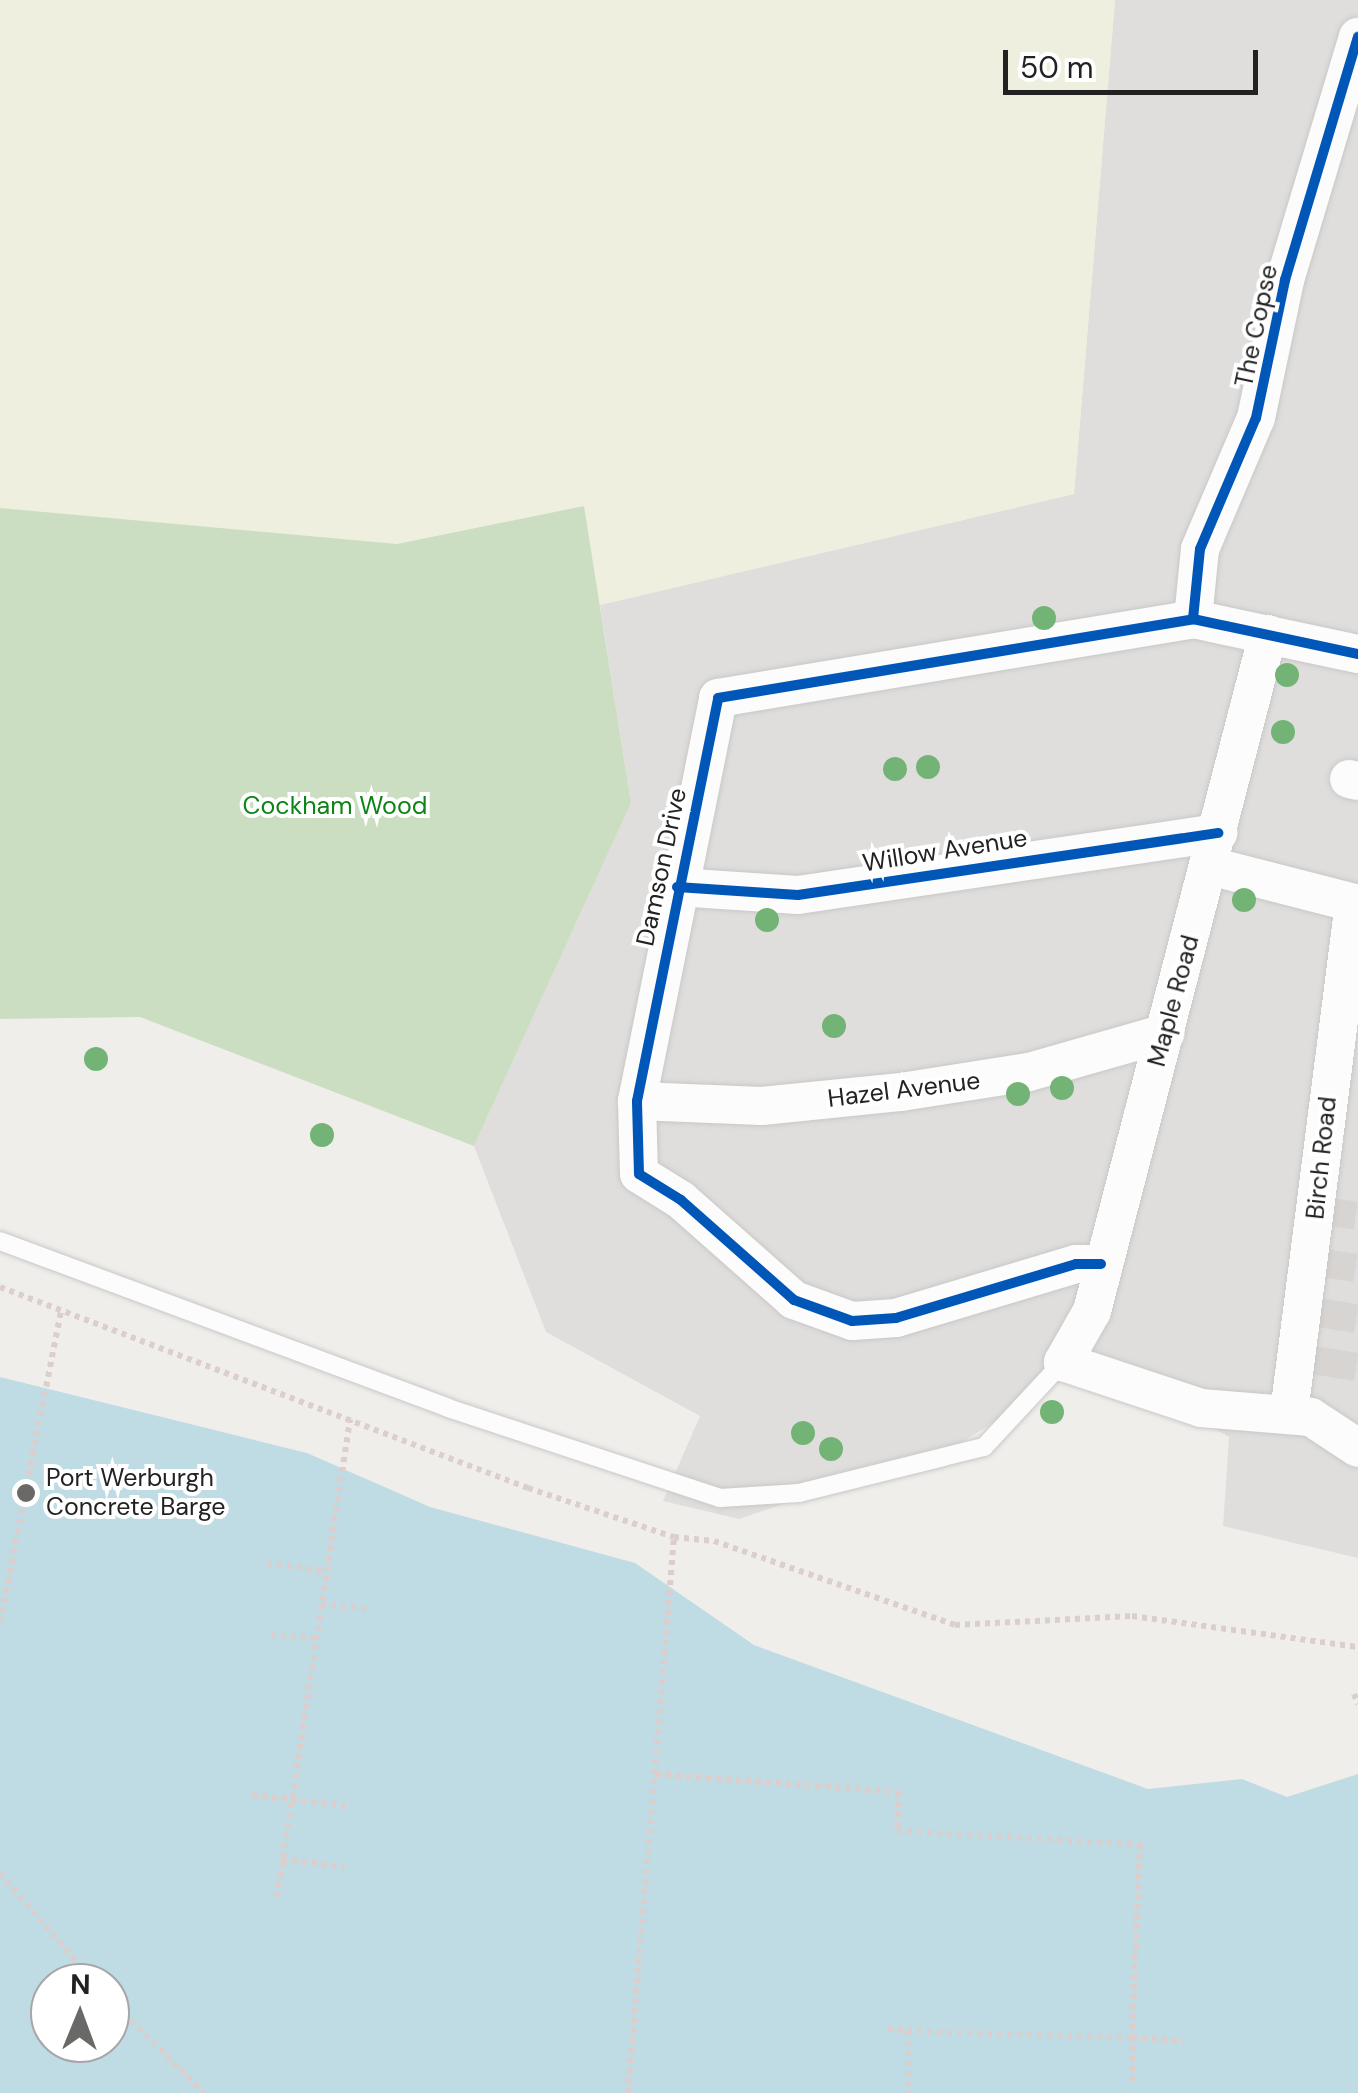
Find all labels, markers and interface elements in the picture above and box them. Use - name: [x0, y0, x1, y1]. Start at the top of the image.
- scale bar: [1008, 30, 1263, 92]
- text: 50 m: [1020, 48, 1094, 87]
- street label: The Copse: [1229, 262, 1285, 390]
- street label: Damson Drive: [631, 785, 693, 949]
- park label: Cockham Wood: [243, 791, 427, 821]
- street label: Willow Avenue: [860, 823, 1030, 879]
- street label: Maple Road: [1142, 932, 1206, 1070]
- street label: Hazel Avenue: [826, 1066, 982, 1114]
- street label: Birch Road: [1301, 1095, 1343, 1221]
- place label: Port Werburgh Concrete Barge: [46, 1464, 226, 1523]
- marker: Port Werburgh Concrete Barge: [15, 1482, 37, 1504]
- north arrow: [30, 1963, 130, 2063]
- text: N: [70, 1966, 91, 2003]

